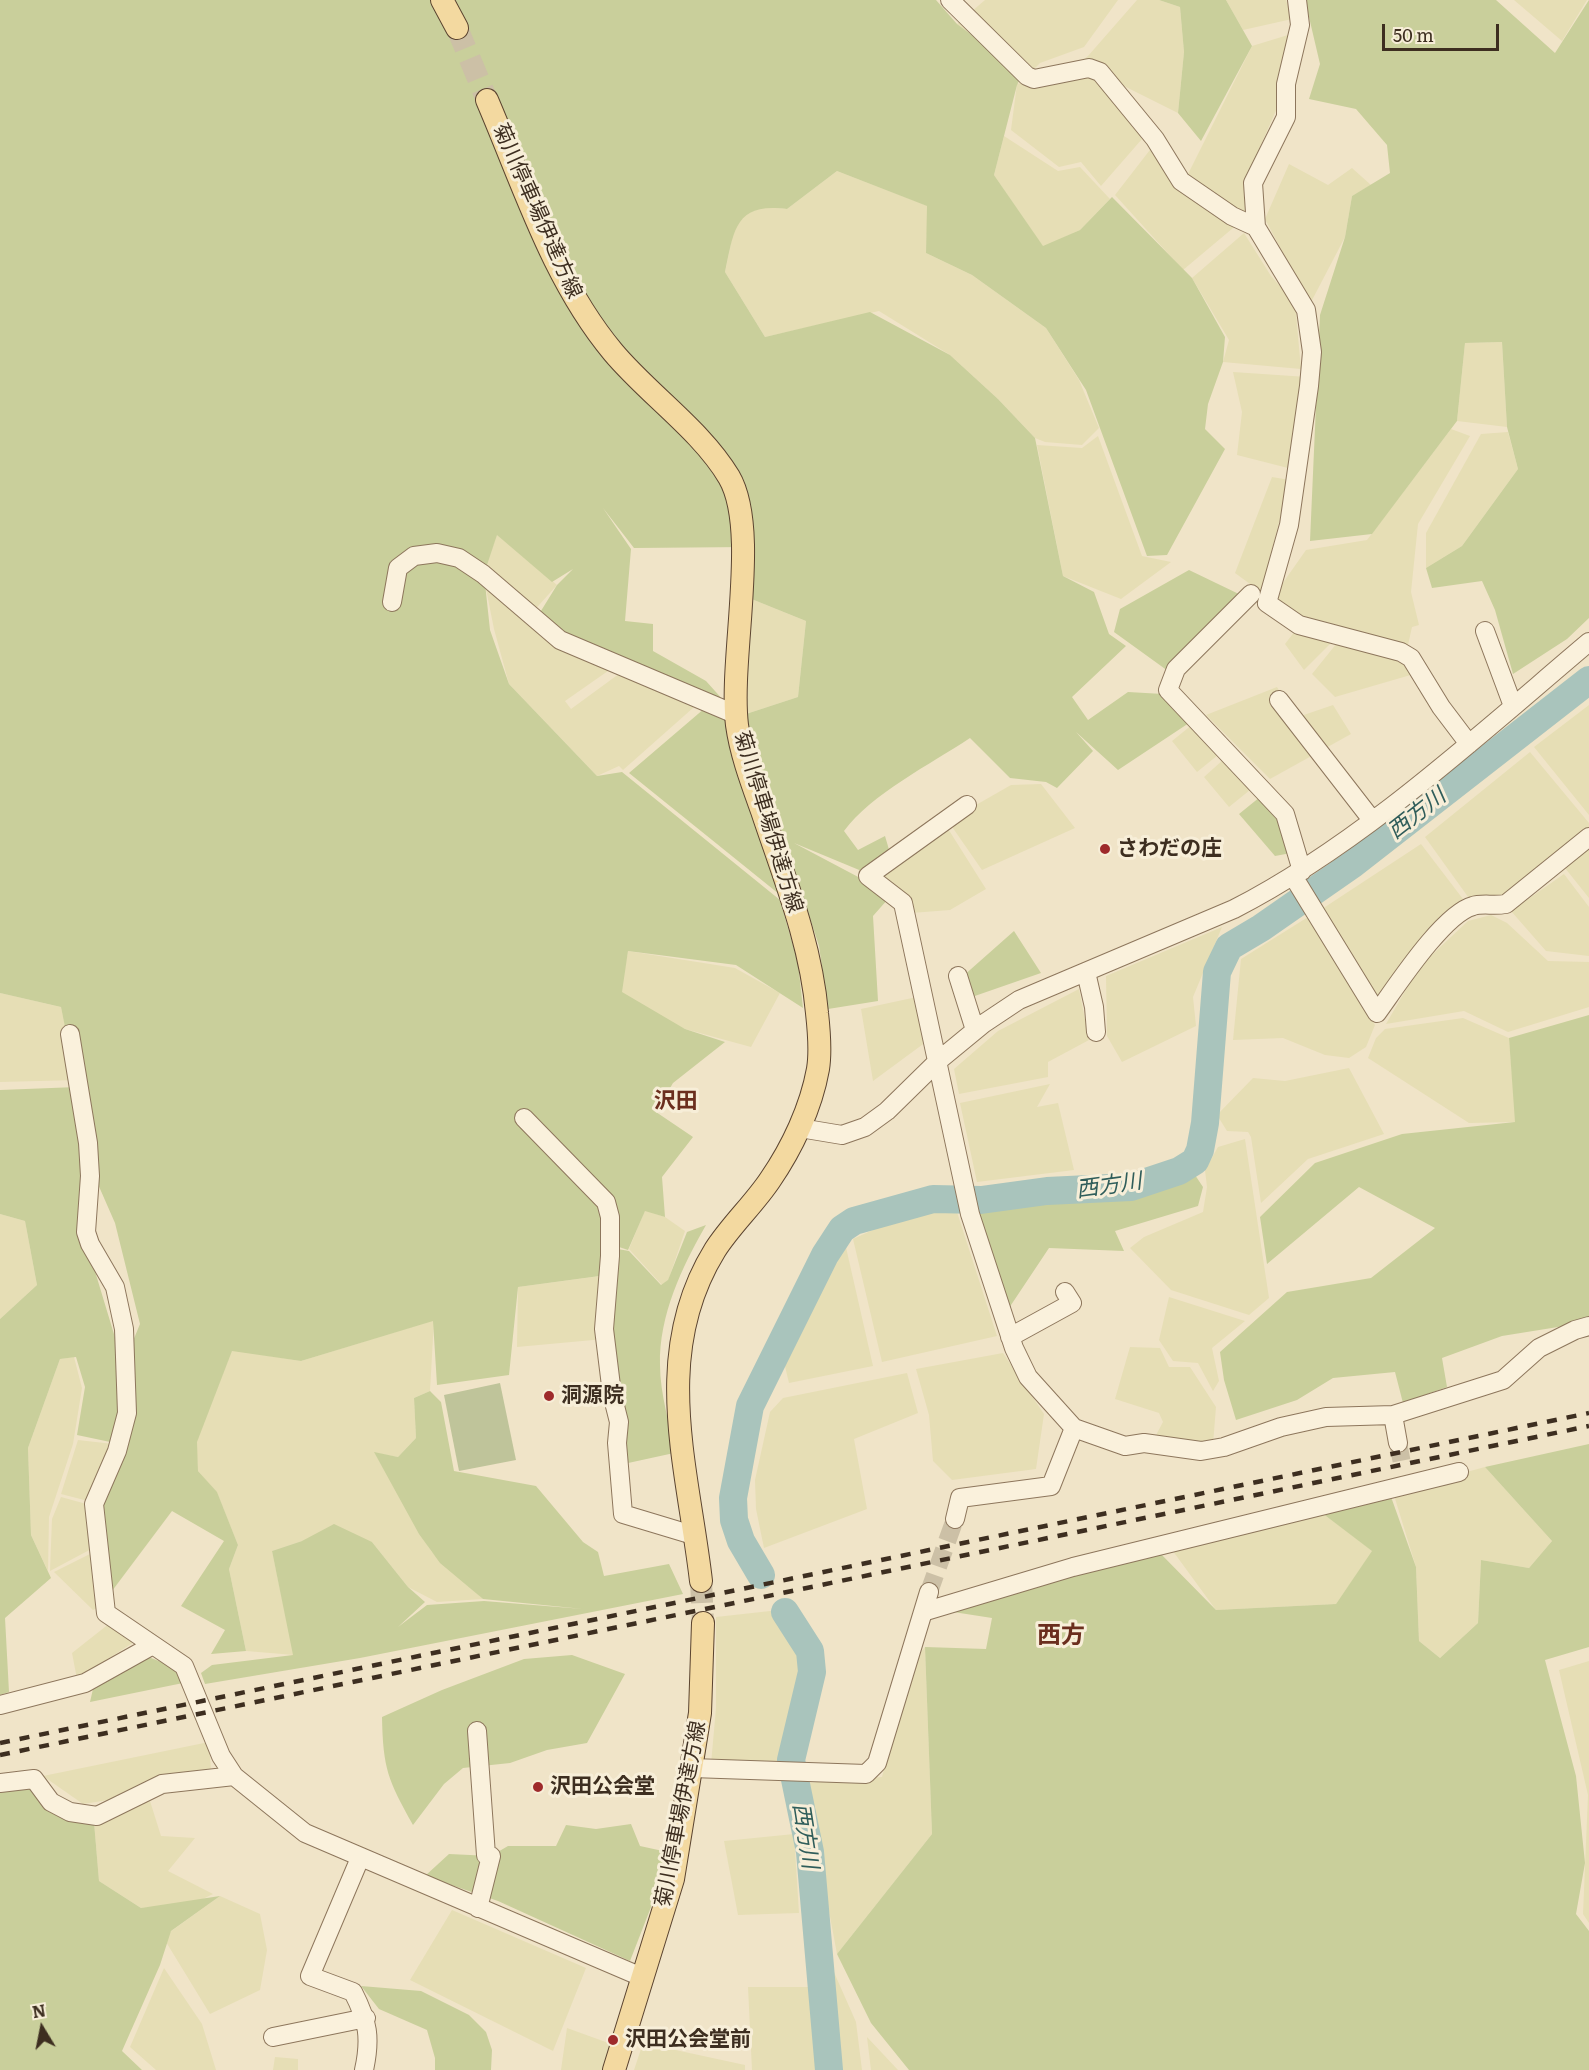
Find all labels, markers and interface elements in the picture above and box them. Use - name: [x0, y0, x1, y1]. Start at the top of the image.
- scale bar: [1385, 12, 1502, 50]
- text: 50 m: [1393, 21, 1434, 48]
- street label: 菊川停車場伊達方線: [487, 120, 587, 302]
- street label: 菊川停車場伊達方線: [728, 728, 808, 916]
- water label: 西方川: [1383, 783, 1451, 845]
- place label: さわだの庄: [1117, 836, 1222, 862]
- marker: さわだの庄: [1098, 842, 1112, 856]
- district label: 沢田: [654, 1089, 698, 1115]
- water label: 西方川: [1074, 1168, 1144, 1204]
- place label: 洞源院: [561, 1383, 624, 1409]
- marker: 洞源院: [542, 1389, 556, 1403]
- district label: 西方: [1037, 1622, 1085, 1650]
- street label: 菊川停車場伊達方線: [651, 1719, 711, 1909]
- place label: 沢田公会堂: [550, 1774, 655, 1800]
- marker: 沢田公会堂: [531, 1780, 545, 1794]
- water label: 西方川: [787, 1801, 823, 1871]
- text: N: [30, 1997, 48, 2023]
- north arrow: [12, 1998, 72, 2058]
- place label: 沢田公会堂前: [625, 2027, 751, 2053]
- marker: 沢田公会堂前: [606, 2033, 620, 2047]

